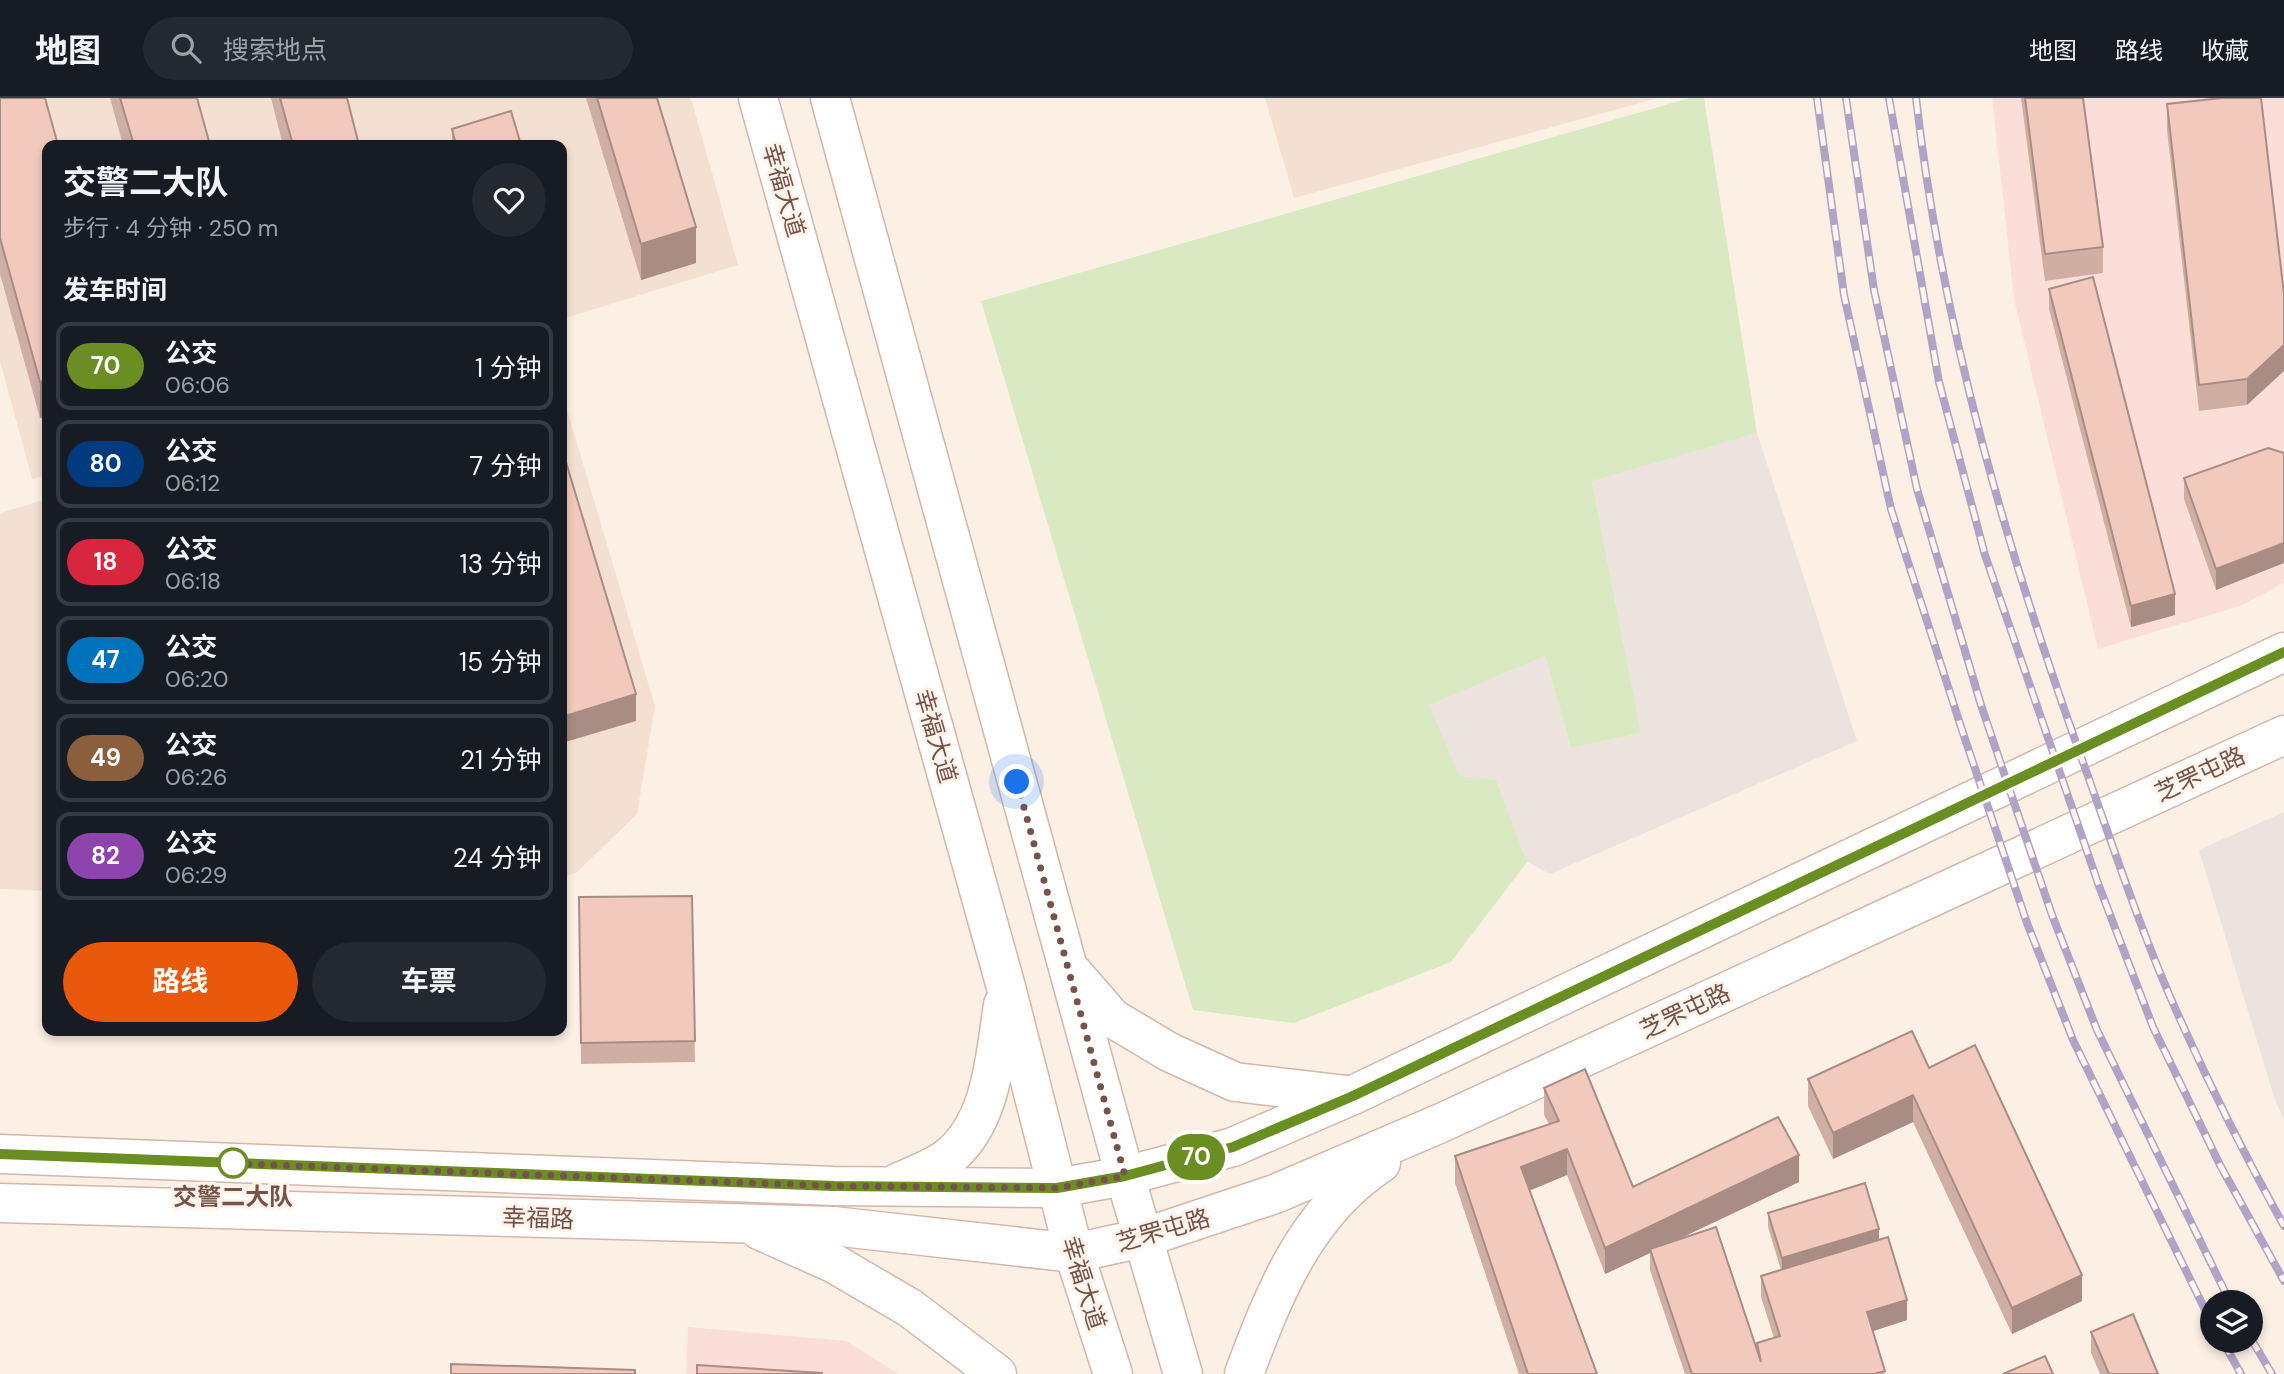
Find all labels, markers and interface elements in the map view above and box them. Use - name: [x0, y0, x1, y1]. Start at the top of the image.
- search box: [143, 17, 633, 80]
- text: 地图: [35, 29, 101, 72]
- icon: search: [167, 29, 205, 67]
- text: 搜索地点: [223, 33, 327, 67]
- text: 地图: [2029, 35, 2077, 66]
- text: 路线: [2115, 35, 2163, 66]
- text: 收藏: [2201, 35, 2249, 66]
- street label: 幸福大道: [756, 140, 812, 240]
- text: 交警二大队: [63, 161, 228, 204]
- button: heart: [472, 163, 546, 237]
- text: 步行 · 4 分钟 · 250 m: [63, 213, 278, 243]
- text: 发车时间: [63, 273, 167, 307]
- text: 公交: [165, 336, 217, 370]
- text: 70: [91, 350, 120, 381]
- text: 1 分钟: [475, 351, 542, 385]
- text: 06:06: [165, 370, 230, 400]
- text: 公交: [165, 434, 217, 468]
- text: 80: [89, 448, 122, 479]
- text: 7 分钟: [469, 449, 542, 483]
- text: 06:12: [165, 468, 220, 498]
- text: 公交: [165, 532, 217, 566]
- text: 18: [94, 546, 117, 577]
- text: 13 分钟: [460, 547, 542, 581]
- text: 06:18: [165, 566, 221, 596]
- text: 公交: [165, 630, 217, 664]
- text: 47: [91, 644, 120, 675]
- text: 15 分钟: [459, 645, 542, 679]
- text: 06:20: [165, 664, 229, 694]
- street label: 幸福大道: [908, 686, 964, 786]
- text: 公交: [165, 728, 217, 762]
- street label: 芝罘屯路: [2150, 740, 2250, 808]
- text: 49: [90, 742, 121, 773]
- text: 21 分钟: [460, 743, 542, 777]
- text: 06:26: [165, 762, 228, 792]
- your location: [999, 764, 1034, 799]
- text: 公交: [165, 826, 217, 860]
- text: 82: [91, 840, 120, 871]
- text: 24 分钟: [453, 841, 542, 875]
- text: 06:29: [165, 860, 227, 890]
- button: 路线: [63, 942, 298, 1022]
- button: 车票: [312, 942, 546, 1022]
- street label: 芝罘屯路: [1635, 977, 1735, 1045]
- line badge: 70: [1164, 1134, 1228, 1180]
- text: 70: [1181, 1141, 1211, 1172]
- marker: 交警二大队: [218, 1148, 248, 1178]
- place label: 交警二大队: [173, 1181, 293, 1212]
- street label: 幸福路: [501, 1201, 575, 1235]
- street label: 芝罘屯路: [1113, 1202, 1213, 1258]
- street label: 幸福大道: [1055, 1233, 1113, 1333]
- map controls: [2200, 1290, 2263, 1353]
- button: layers: [2200, 1290, 2263, 1353]

